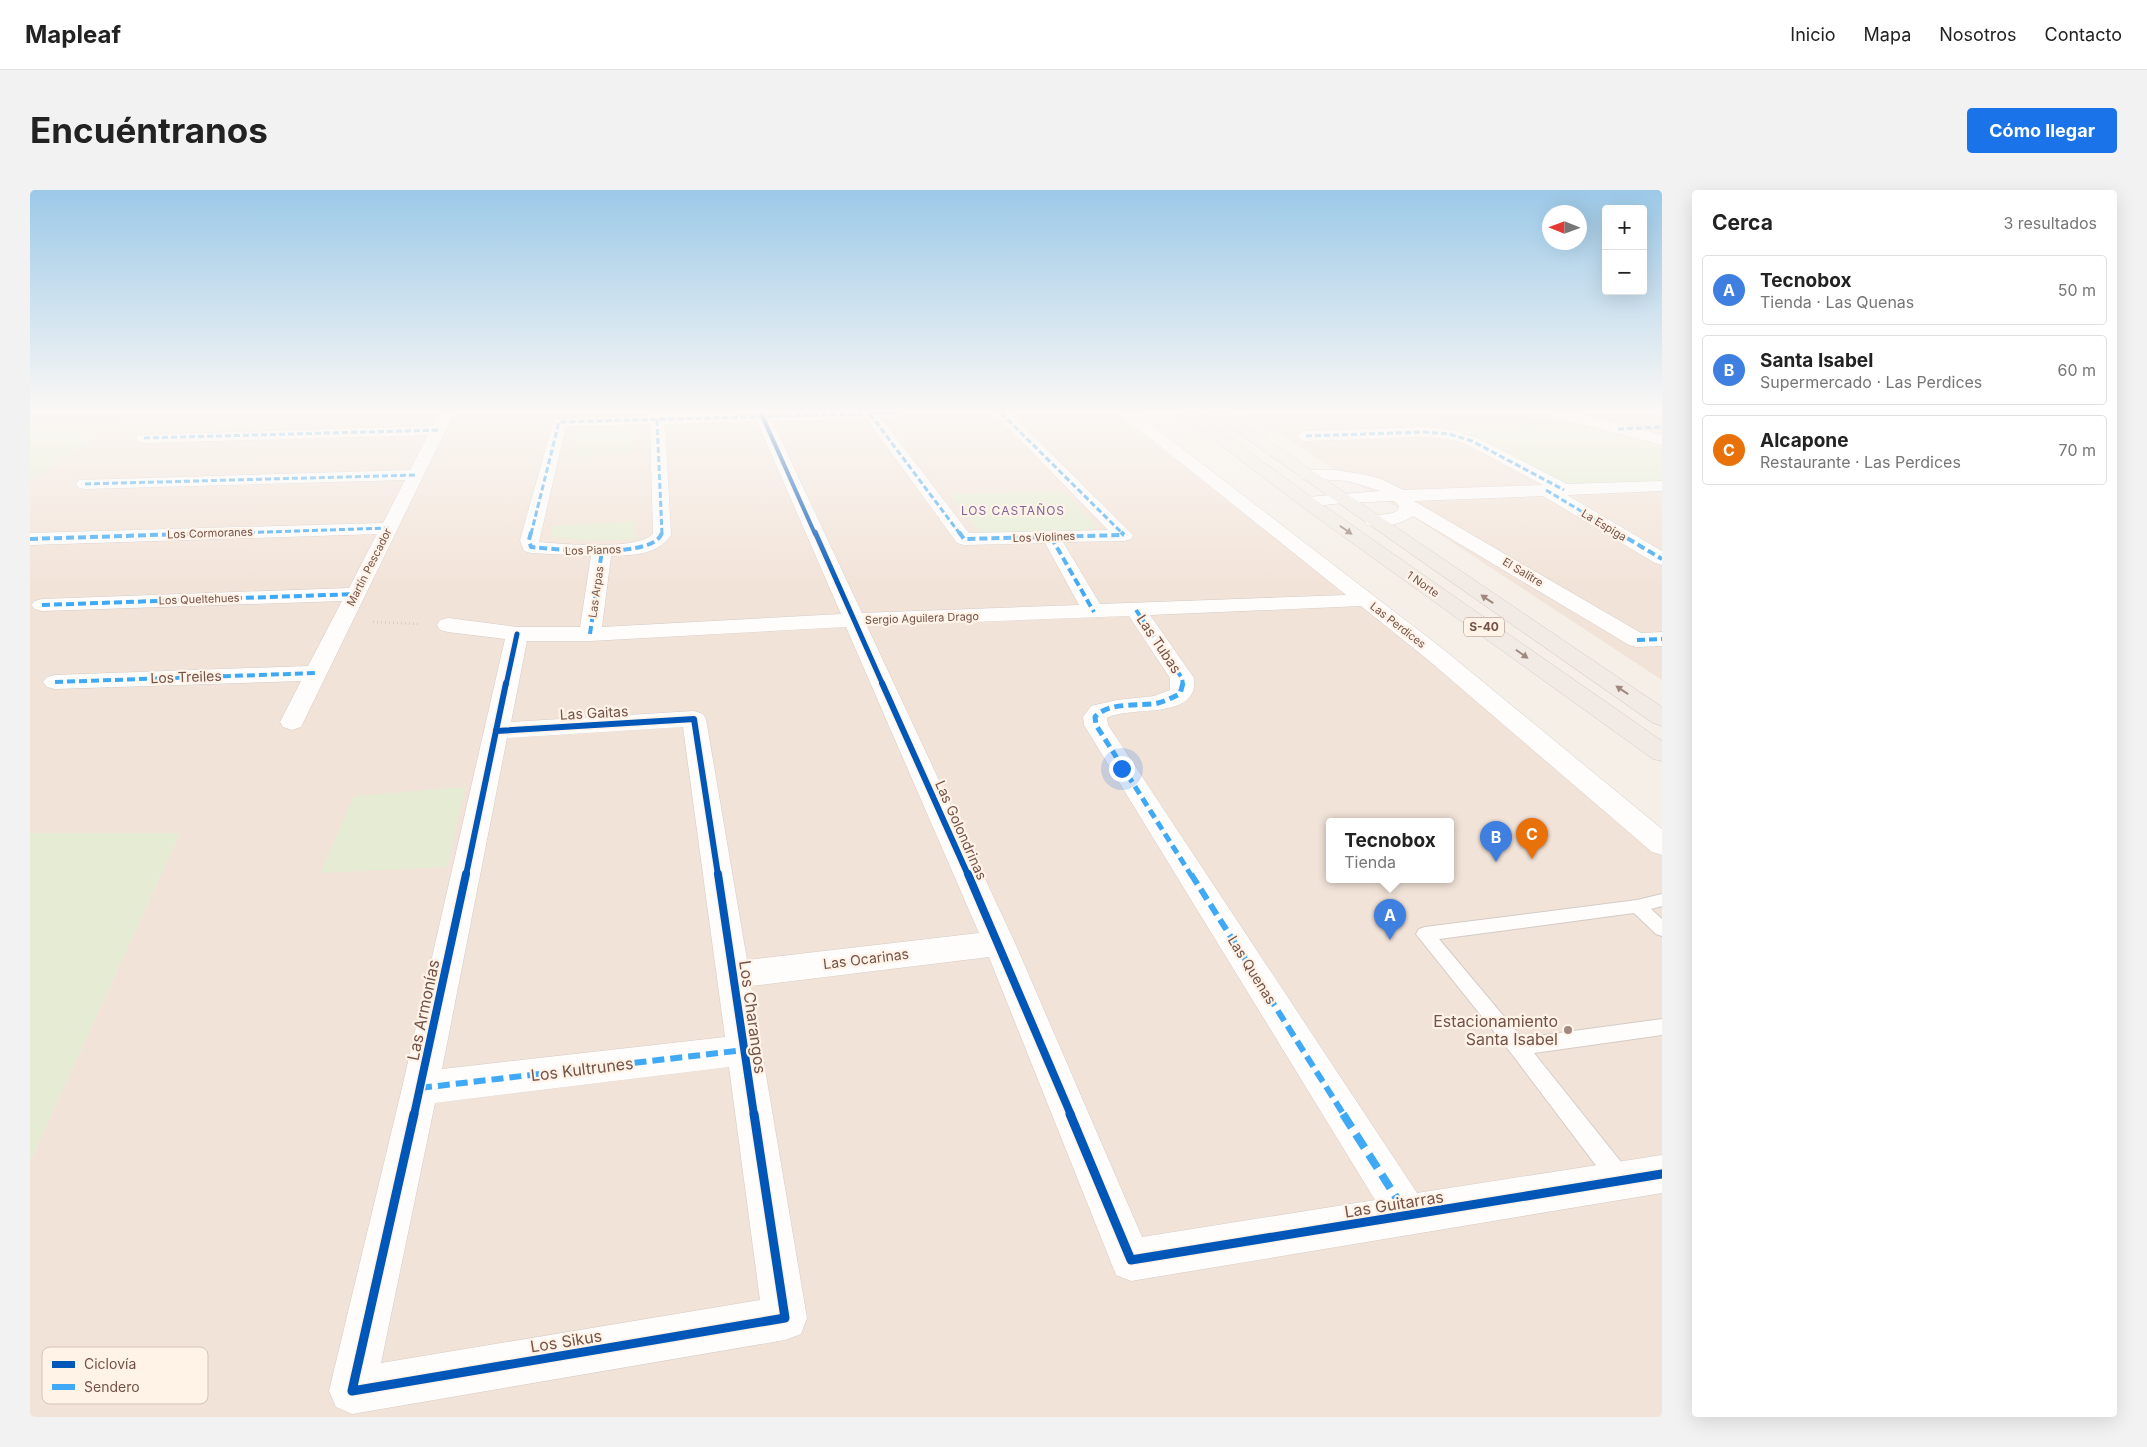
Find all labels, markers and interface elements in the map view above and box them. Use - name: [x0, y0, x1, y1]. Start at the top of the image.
- text: Mapleaf: [25, 20, 121, 49]
- text: Inicio: [1790, 24, 1836, 45]
- text: Mapa: [1864, 24, 1911, 45]
- text: Nosotros: [1939, 24, 2017, 45]
- text: Contacto: [2045, 24, 2122, 45]
- button: Cómo llegar: [1967, 108, 2117, 153]
- text: Encuéntranos: [30, 109, 268, 151]
- north arrow: [1542, 205, 1587, 250]
- map controls: [1602, 205, 1647, 295]
- button: +: [1602, 205, 1647, 250]
- text: Cerca: [1712, 210, 1773, 235]
- text: 3 resultados: [2003, 213, 2097, 233]
- button: −: [1602, 250, 1647, 295]
- text: Tecnobox: [1760, 269, 1851, 292]
- text: A: [1723, 280, 1735, 300]
- text: 50 m: [2058, 280, 2096, 300]
- text: Tienda · Las Quenas: [1760, 292, 1914, 312]
- text: Santa Isabel: [1760, 349, 1873, 372]
- text: B: [1724, 360, 1734, 380]
- text: 60 m: [2057, 360, 2096, 380]
- text: Supermercado · Las Perdices: [1760, 372, 1982, 392]
- text: Alcapone: [1760, 429, 1849, 452]
- text: C: [1723, 440, 1735, 460]
- text: 70 m: [2059, 440, 2096, 460]
- text: Restaurante · Las Perdices: [1760, 452, 1961, 472]
- district label: LOS CASTAÑOS: [961, 503, 1065, 518]
- street label: La Espiga: [1579, 506, 1629, 544]
- street label: Los Cormoranes: [167, 524, 253, 541]
- one-way arrow: [1340, 525, 1353, 535]
- street label: Martín Pescador: [343, 526, 395, 608]
- street label: Los Violines: [1012, 529, 1076, 545]
- street label: Los Pianos: [565, 542, 622, 558]
- street label: El Salitre: [1500, 554, 1546, 590]
- street label: Las Arpas: [585, 565, 607, 619]
- street label: 1 Norte: [1404, 568, 1442, 600]
- street label: Los Queltehues: [158, 591, 240, 607]
- one-way arrow: [1481, 594, 1494, 604]
- street label: Las Perdices: [1367, 599, 1429, 651]
- street label: Sergio Aguilera Drago: [865, 609, 980, 627]
- street label: Las Tubas: [1134, 611, 1185, 676]
- road number: S-40: [1464, 618, 1504, 637]
- one-way arrow: [1515, 649, 1529, 659]
- street label: Los Treiles: [150, 667, 222, 686]
- one-way arrow: [1615, 685, 1628, 695]
- street label: Las Gaitas: [559, 702, 629, 723]
- your location: [1109, 756, 1135, 782]
- street label: Las Golondrinas: [932, 777, 991, 882]
- popup: [1326, 818, 1454, 883]
- pin: C: [1516, 818, 1548, 859]
- pin: B: [1480, 821, 1512, 862]
- text: Tecnobox: [1344, 829, 1436, 852]
- text: Tienda: [1344, 852, 1396, 872]
- pin: A: [1374, 899, 1406, 940]
- street label: Las Quenas: [1225, 932, 1280, 1007]
- street label: Las Ocarinas: [822, 945, 910, 972]
- street label: Las Armonías: [403, 958, 443, 1062]
- street label: Los Charangos: [735, 959, 771, 1075]
- place label: Estacionamiento Santa Isabel: [1433, 1011, 1558, 1049]
- marker: Estacionamiento Santa Isabel: [1562, 1024, 1574, 1036]
- street label: Los Kultrunes: [530, 1053, 634, 1085]
- street label: Las Guitarras: [1343, 1186, 1445, 1222]
- street label: Los Sikus: [529, 1325, 603, 1357]
- legend: [42, 1347, 208, 1404]
- text: Ciclovía: [84, 1355, 136, 1372]
- text: Sendero: [84, 1378, 140, 1395]

